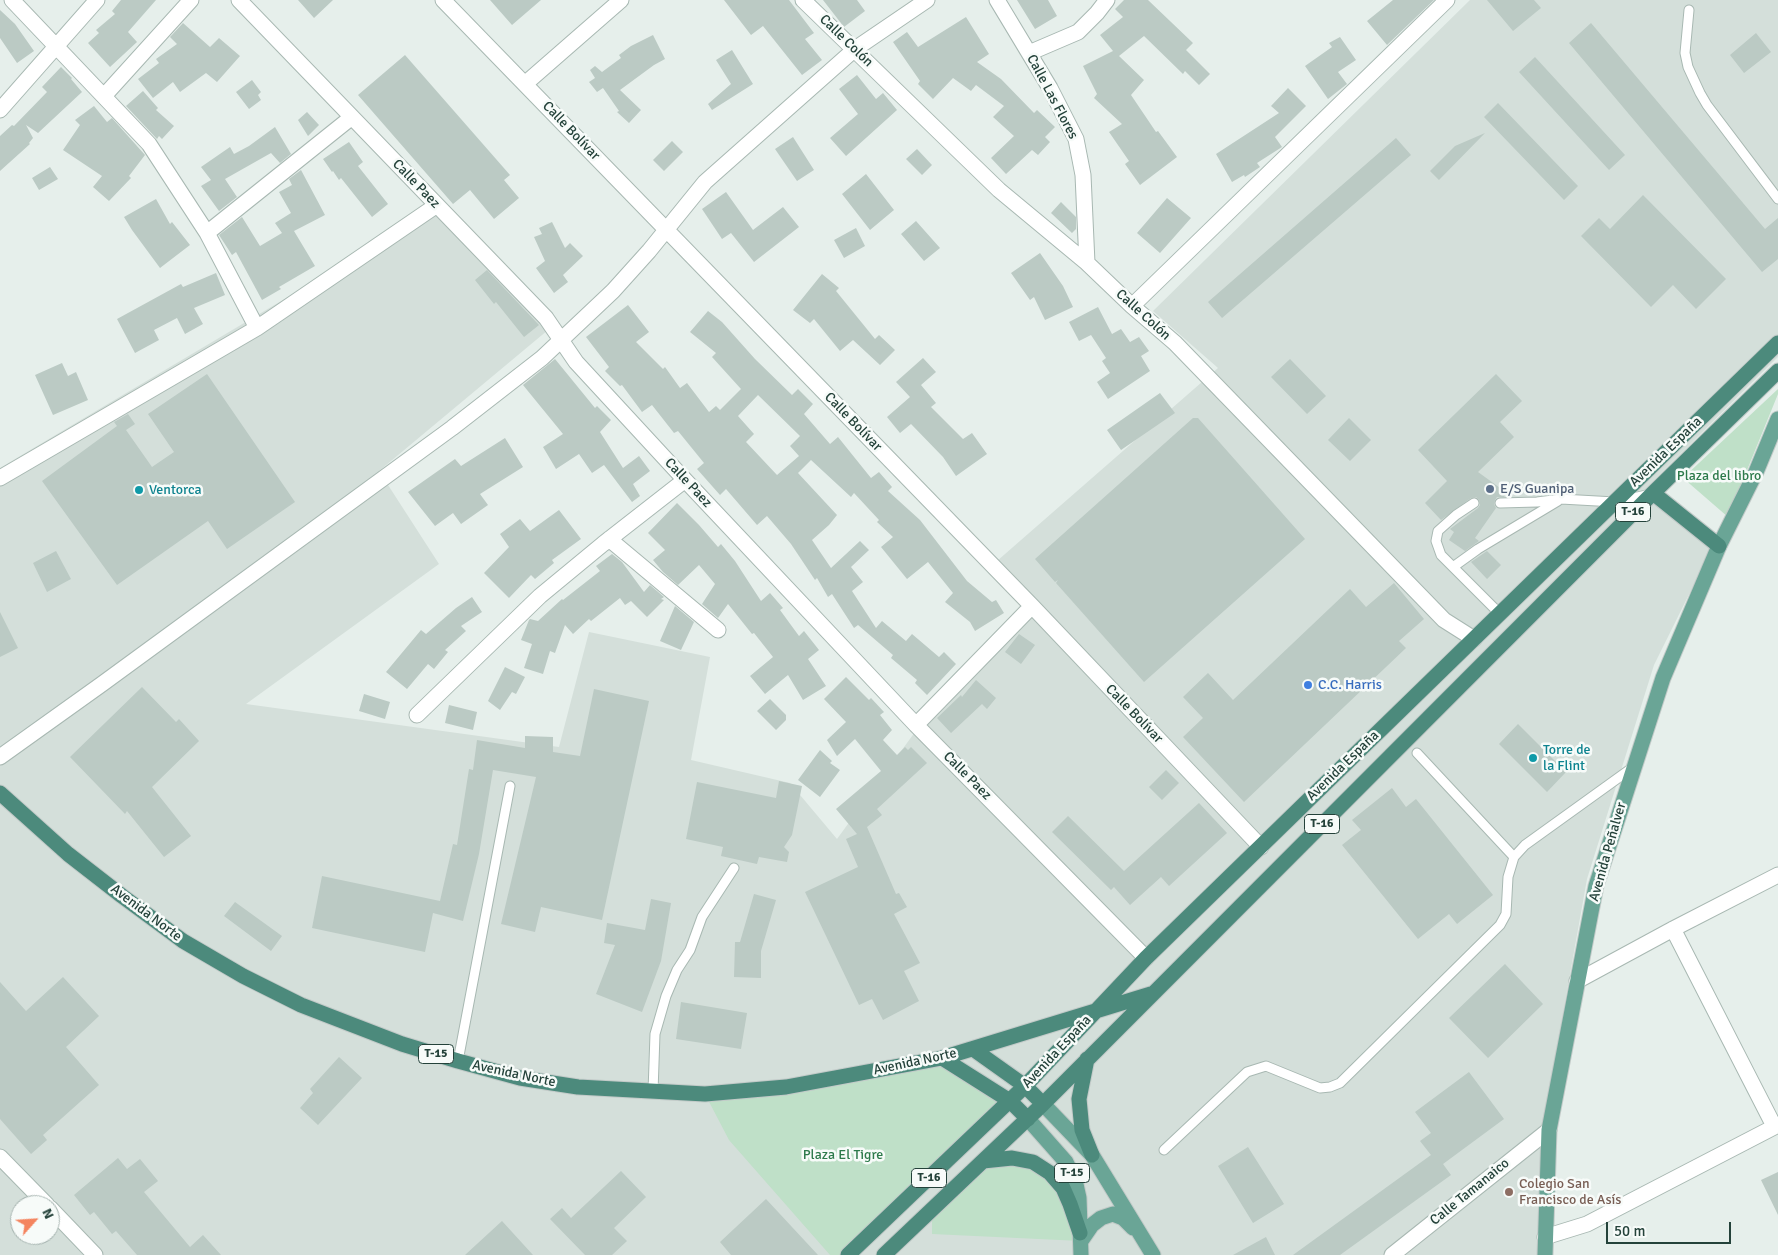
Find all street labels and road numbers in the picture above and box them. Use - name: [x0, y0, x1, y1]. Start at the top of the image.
- street label: Calle Colón: [816, 11, 876, 71]
- street label: Calle Las Flores: [1023, 52, 1081, 142]
- street label: Calle Bolívar: [539, 98, 603, 164]
- street label: Calle Paez: [389, 156, 443, 212]
- street label: Calle Colón: [1112, 286, 1174, 344]
- street label: Calle Bolívar: [821, 389, 885, 455]
- street label: Avenida España: [1626, 413, 1706, 491]
- street label: Calle Paez: [661, 455, 715, 511]
- road number: T-16: [1616, 502, 1650, 522]
- street label: Calle Bolívar: [1102, 681, 1166, 747]
- street label: Avenida España: [1303, 727, 1383, 805]
- street label: Calle Paez: [939, 748, 995, 804]
- street label: Avenida Peñalver: [1586, 801, 1630, 903]
- road number: T-16: [1304, 814, 1340, 834]
- street label: Avenida Norte: [107, 881, 185, 945]
- street label: Avenida España: [1019, 1012, 1095, 1092]
- road number: T-15: [418, 1044, 454, 1064]
- street label: Avenida Norte: [872, 1045, 958, 1079]
- street label: Avenida Norte: [471, 1057, 557, 1091]
- street label: Calle Tamanaico: [1427, 1155, 1513, 1229]
- road number: T-15: [1054, 1164, 1090, 1182]
- road number: T-16: [912, 1168, 946, 1188]

